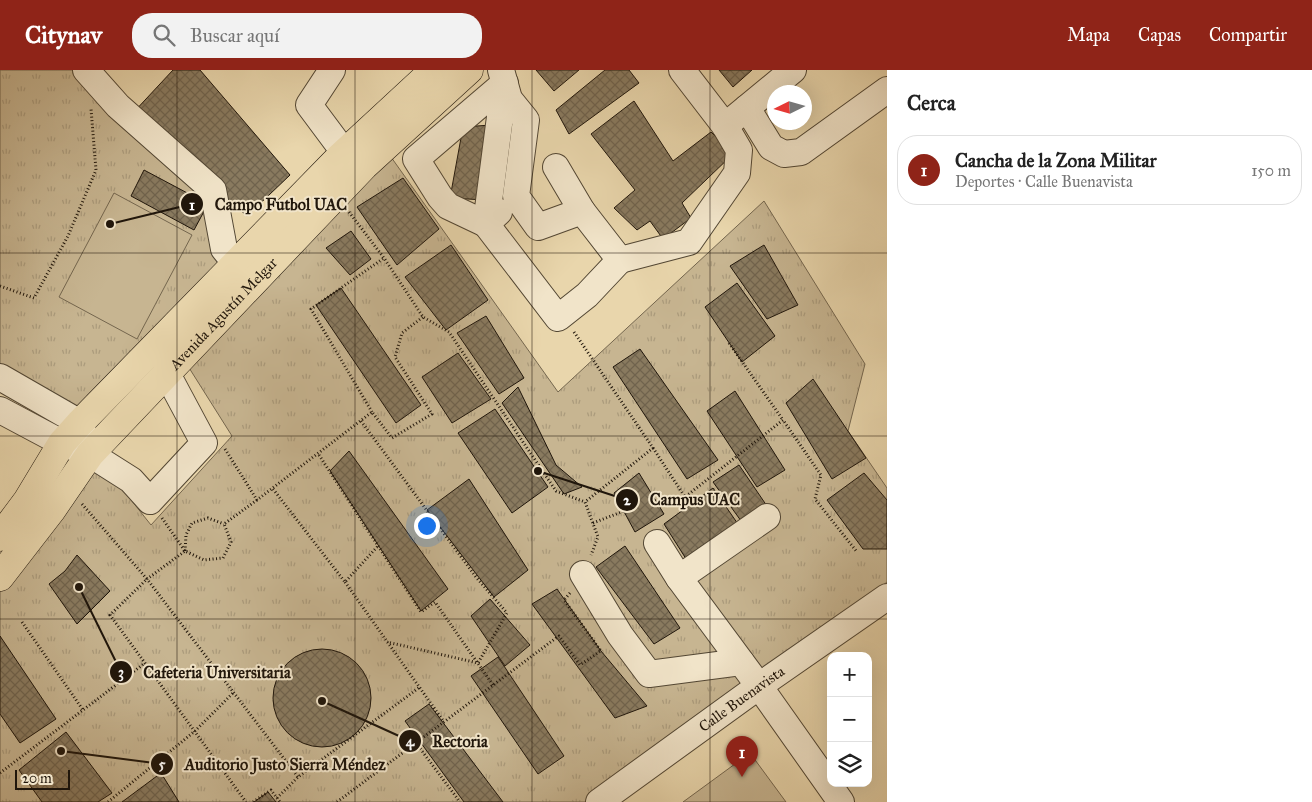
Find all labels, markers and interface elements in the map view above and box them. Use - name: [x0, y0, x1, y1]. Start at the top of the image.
- search box: [132, 13, 482, 58]
- text: Citynav: [25, 20, 102, 50]
- icon: search: [150, 21, 178, 49]
- text: Buscar aquí: [190, 24, 279, 47]
- text: Mapa: [1067, 24, 1110, 46]
- text: Capas: [1138, 24, 1181, 46]
- text: Compartir: [1209, 24, 1287, 46]
- north arrow: [767, 85, 812, 130]
- text: Cerca: [907, 90, 956, 116]
- text: Cancha de la Zona Militar: [955, 149, 1157, 172]
- text: 1: [921, 161, 927, 180]
- text: 150 m: [1251, 161, 1291, 180]
- text: Deportes · Calle Buenavista: [955, 172, 1133, 191]
- callout: Campo Futbol UAC: [180, 189, 357, 220]
- text: Campo Futbol UAC: [215, 195, 347, 215]
- text: 1: [189, 196, 195, 214]
- street label: Avenida Agustín Melgar: [165, 254, 281, 374]
- callout: Campus UAC: [615, 484, 750, 515]
- text: Campus UAC: [650, 490, 740, 510]
- text: 2: [623, 491, 631, 509]
- your location: [414, 513, 440, 539]
- map controls: [827, 652, 872, 787]
- button: +: [827, 652, 872, 697]
- callout: Cafeteria Universitaria: [108, 657, 301, 688]
- street label: Calle Buenavista: [695, 662, 788, 736]
- text: 3: [118, 663, 124, 682]
- text: Cafeteria Universitaria: [143, 663, 292, 682]
- button: −: [827, 697, 872, 742]
- callout: Rectoria: [398, 726, 498, 757]
- text: 4: [406, 732, 415, 751]
- text: Rectoria: [432, 732, 489, 751]
- pin: 1: [726, 736, 758, 777]
- button: layers: [827, 742, 872, 787]
- callout: Auditorio Justo Sierra Méndez: [150, 749, 396, 780]
- text: 5: [159, 755, 166, 773]
- text: Auditorio Justo Sierra Méndez: [183, 755, 386, 775]
- scale bar: [15, 767, 70, 790]
- text: 20 m: [22, 770, 52, 787]

